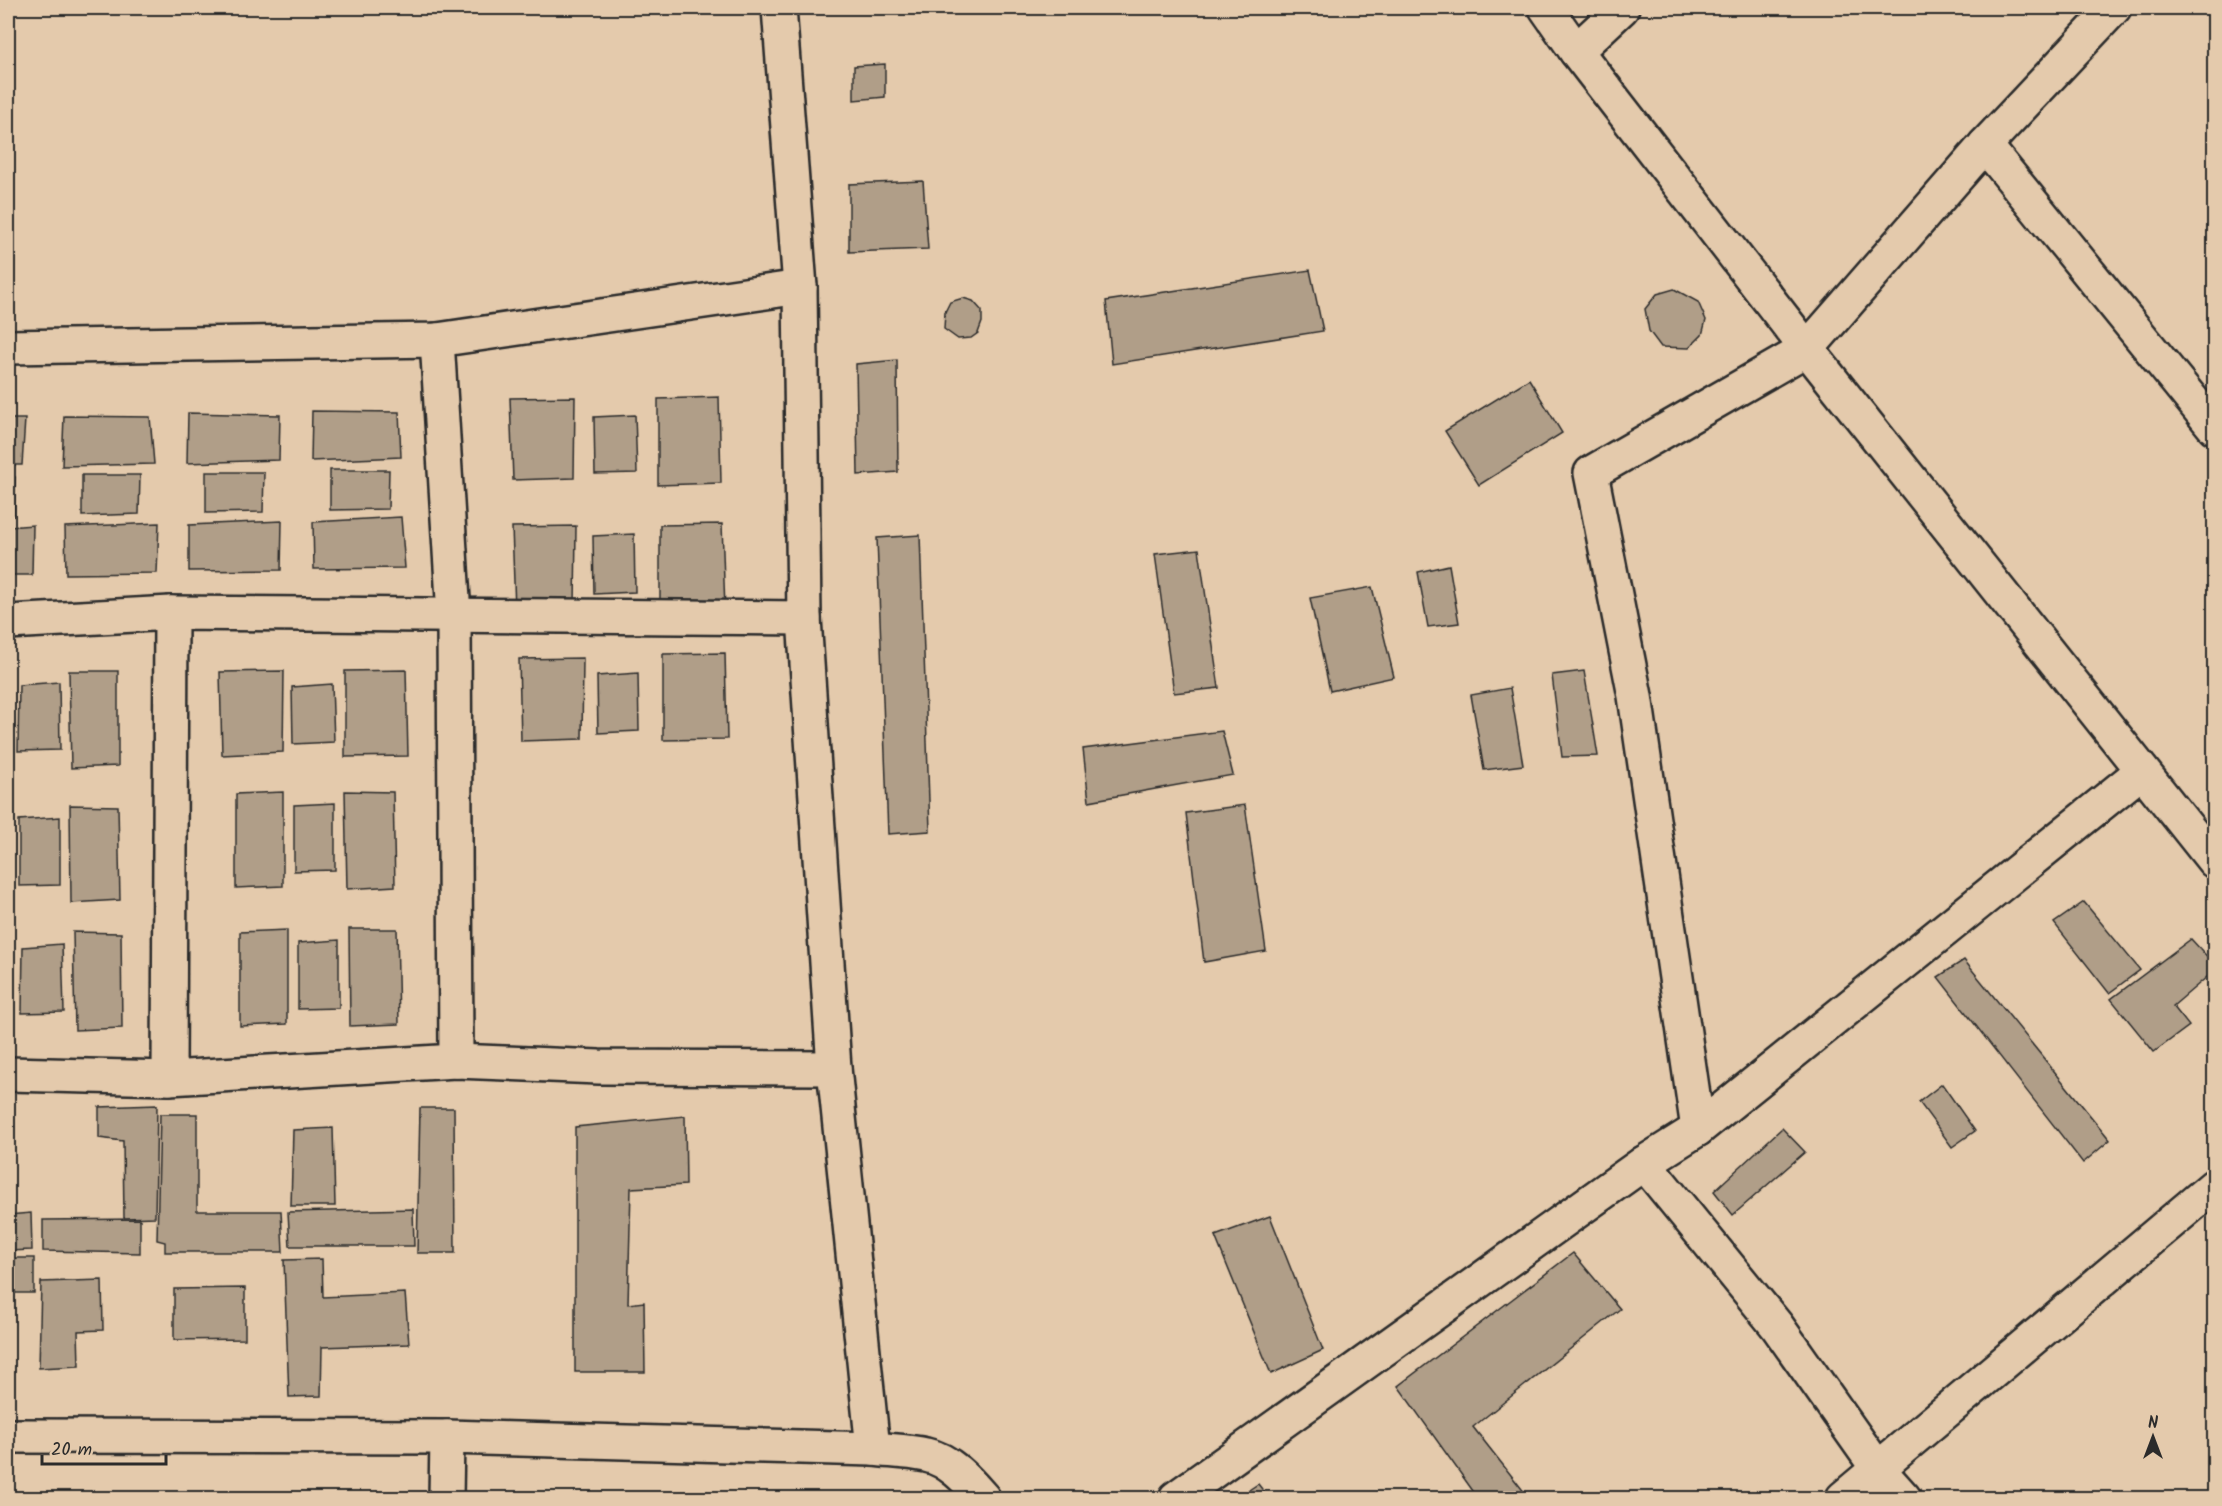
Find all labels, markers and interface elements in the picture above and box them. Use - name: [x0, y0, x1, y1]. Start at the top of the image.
- north arrow: [2123, 1407, 2183, 1467]
- text: N: [2148, 1411, 2158, 1436]
- scale bar: [42, 1428, 166, 1466]
- text: 20 m: [51, 1436, 92, 1465]

